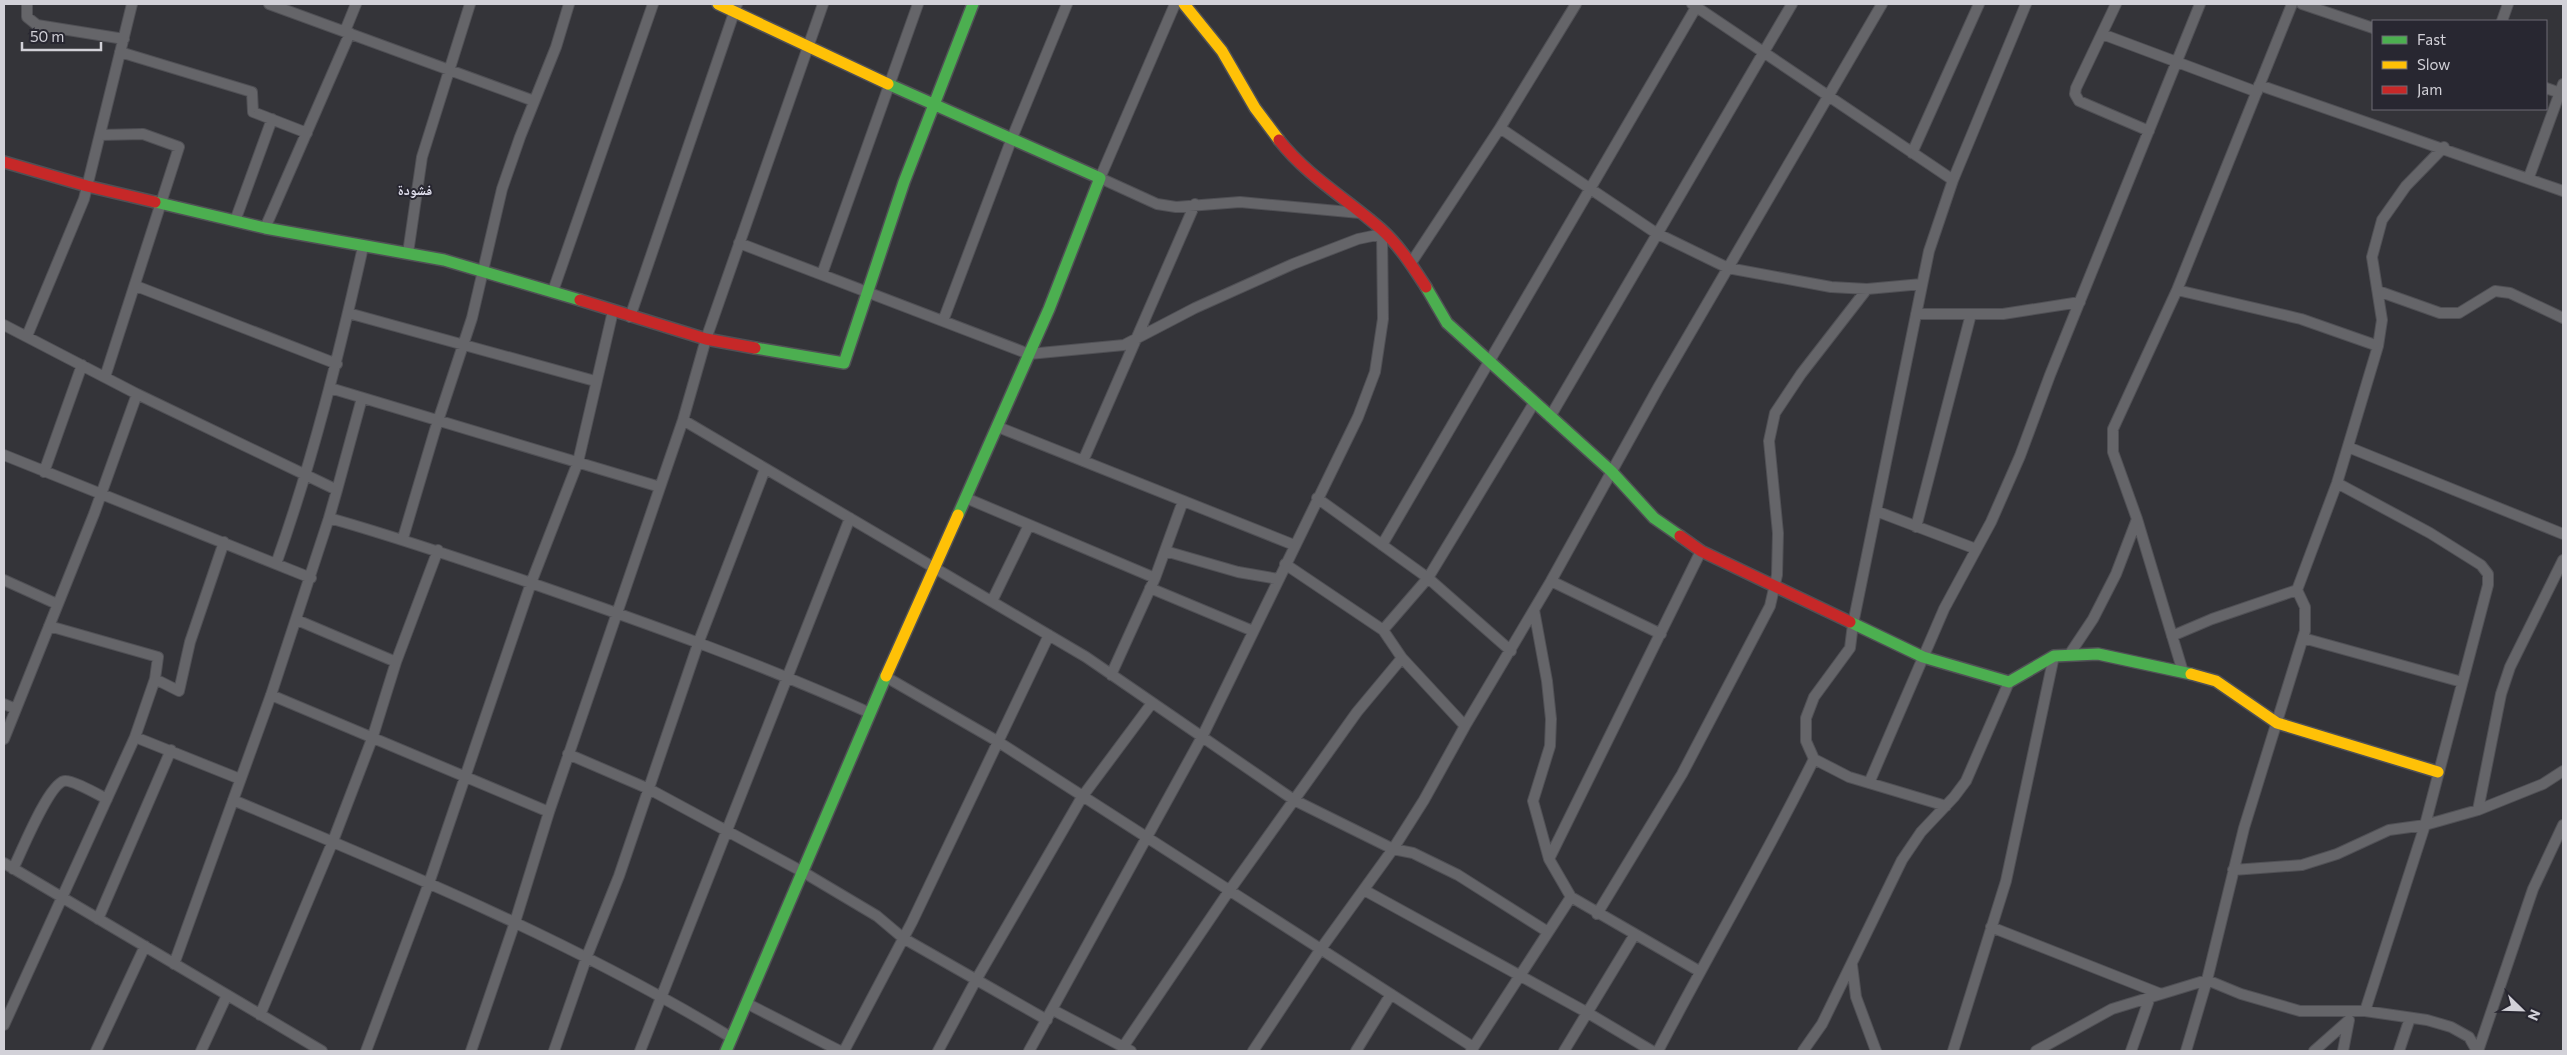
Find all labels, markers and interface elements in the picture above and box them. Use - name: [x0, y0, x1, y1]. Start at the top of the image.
- scale bar: [22, 20, 101, 52]
- legend: [2372, 20, 2547, 110]
- text: 50 m: [30, 27, 64, 45]
- text: Fast: [2417, 30, 2446, 48]
- text: Slow: [2417, 55, 2450, 73]
- text: Jam: [2417, 80, 2442, 98]
- district label: فشودة: [398, 181, 432, 198]
- north arrow: [2497, 985, 2547, 1035]
- text: N: [2525, 1007, 2544, 1023]

